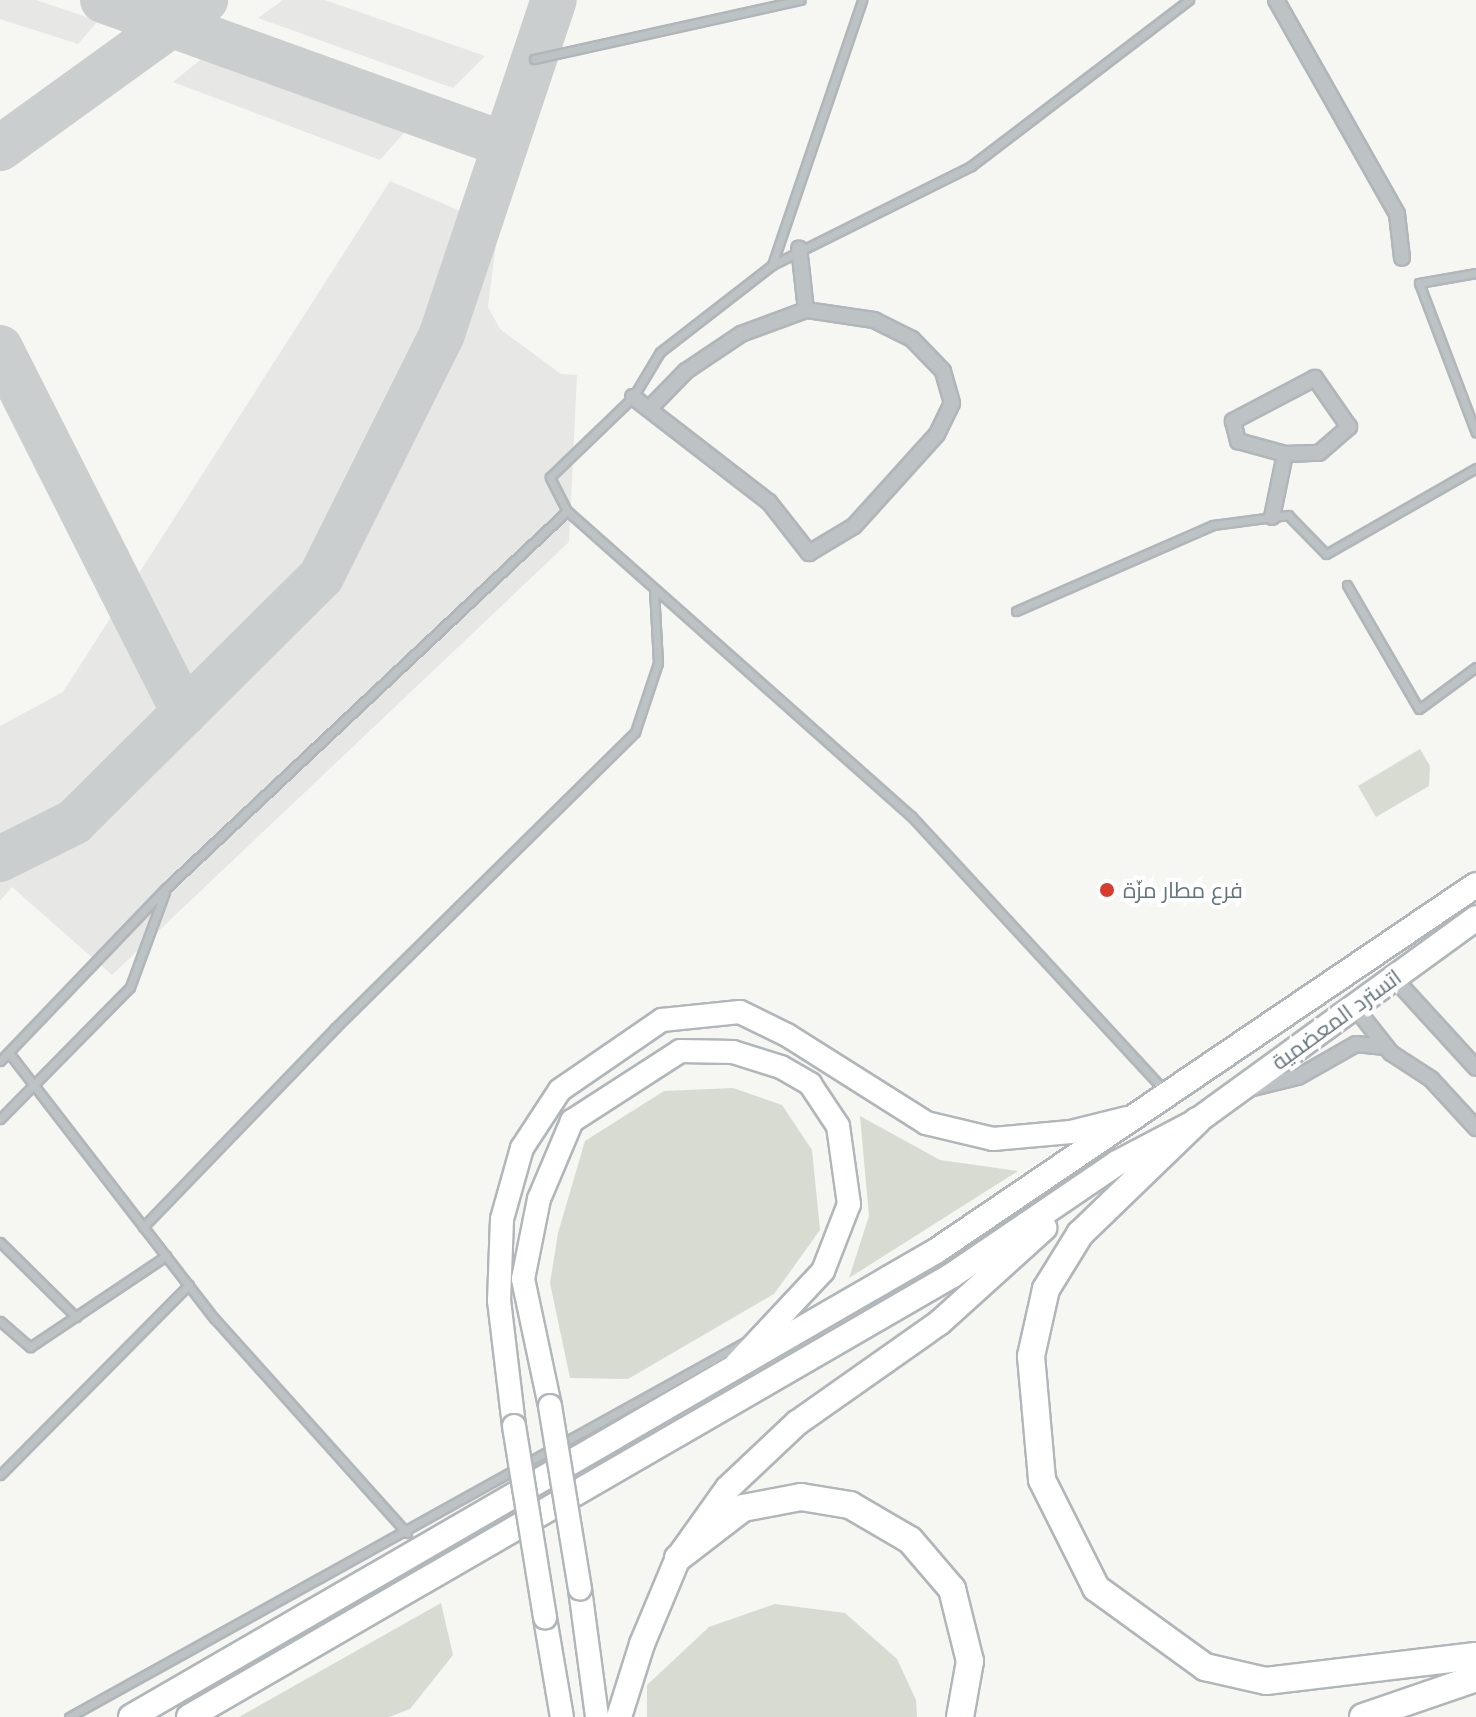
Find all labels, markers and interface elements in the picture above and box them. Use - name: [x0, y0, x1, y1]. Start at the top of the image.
- place label: فرع مطار مزّة: [1123, 877, 1243, 903]
- marker: فرع مطار مزّة: [1098, 881, 1116, 899]
- street label: اتسترد المعضمية: [1266, 963, 1406, 1075]

